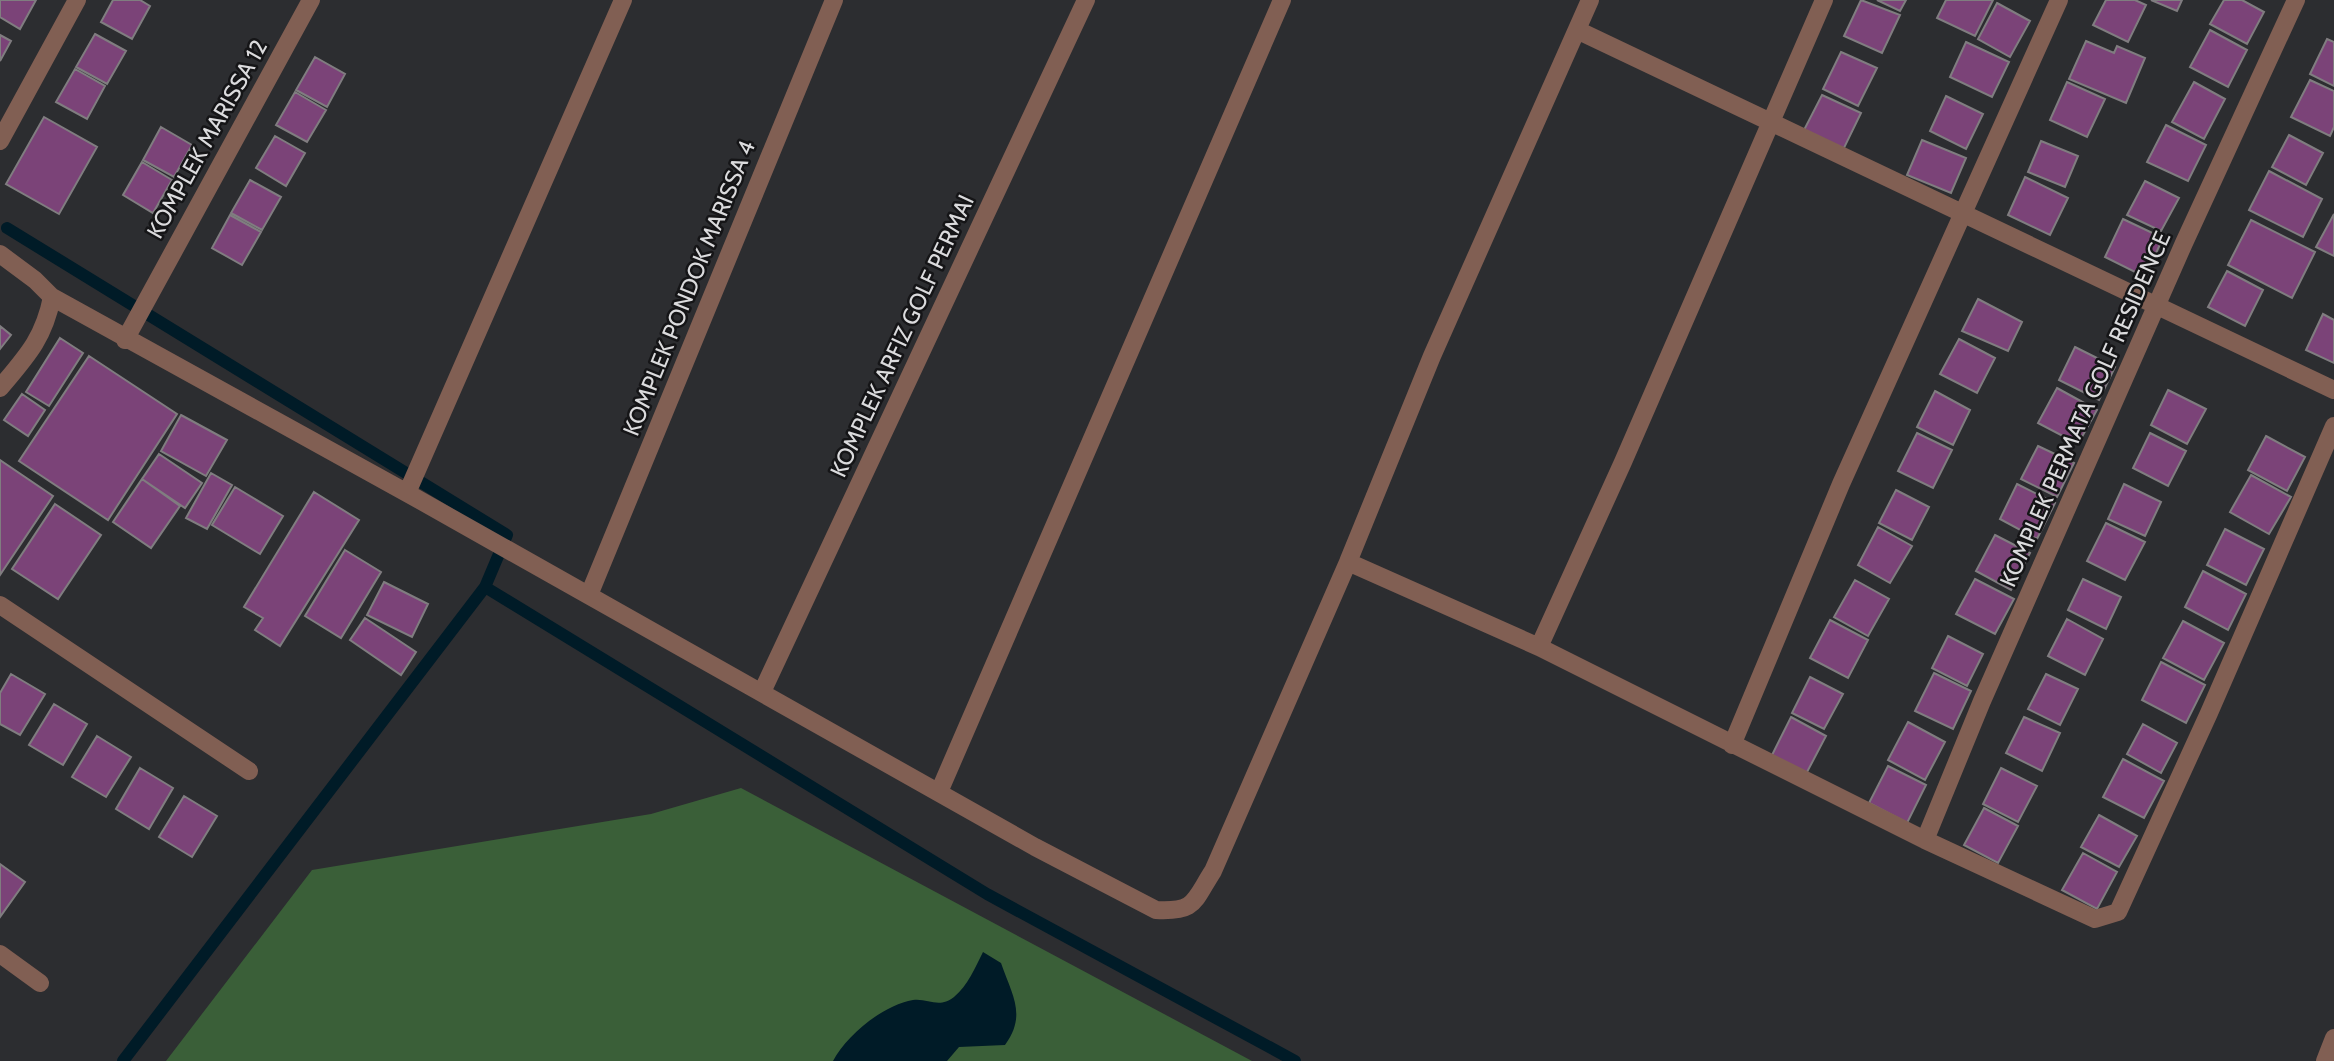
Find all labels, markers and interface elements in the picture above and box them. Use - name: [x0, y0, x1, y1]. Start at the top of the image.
- street label: KOMPLEK MARISSA 12: [141, 35, 273, 243]
- street label: KOMPLEK PONDOK MARISSA 4: [617, 136, 761, 440]
- street label: KOMPLEK ARFIZ GOLF PERMAI: [824, 190, 980, 482]
- street label: KOMPLEK PERMATA GOLF RESIDENCE: [1994, 227, 2176, 591]

